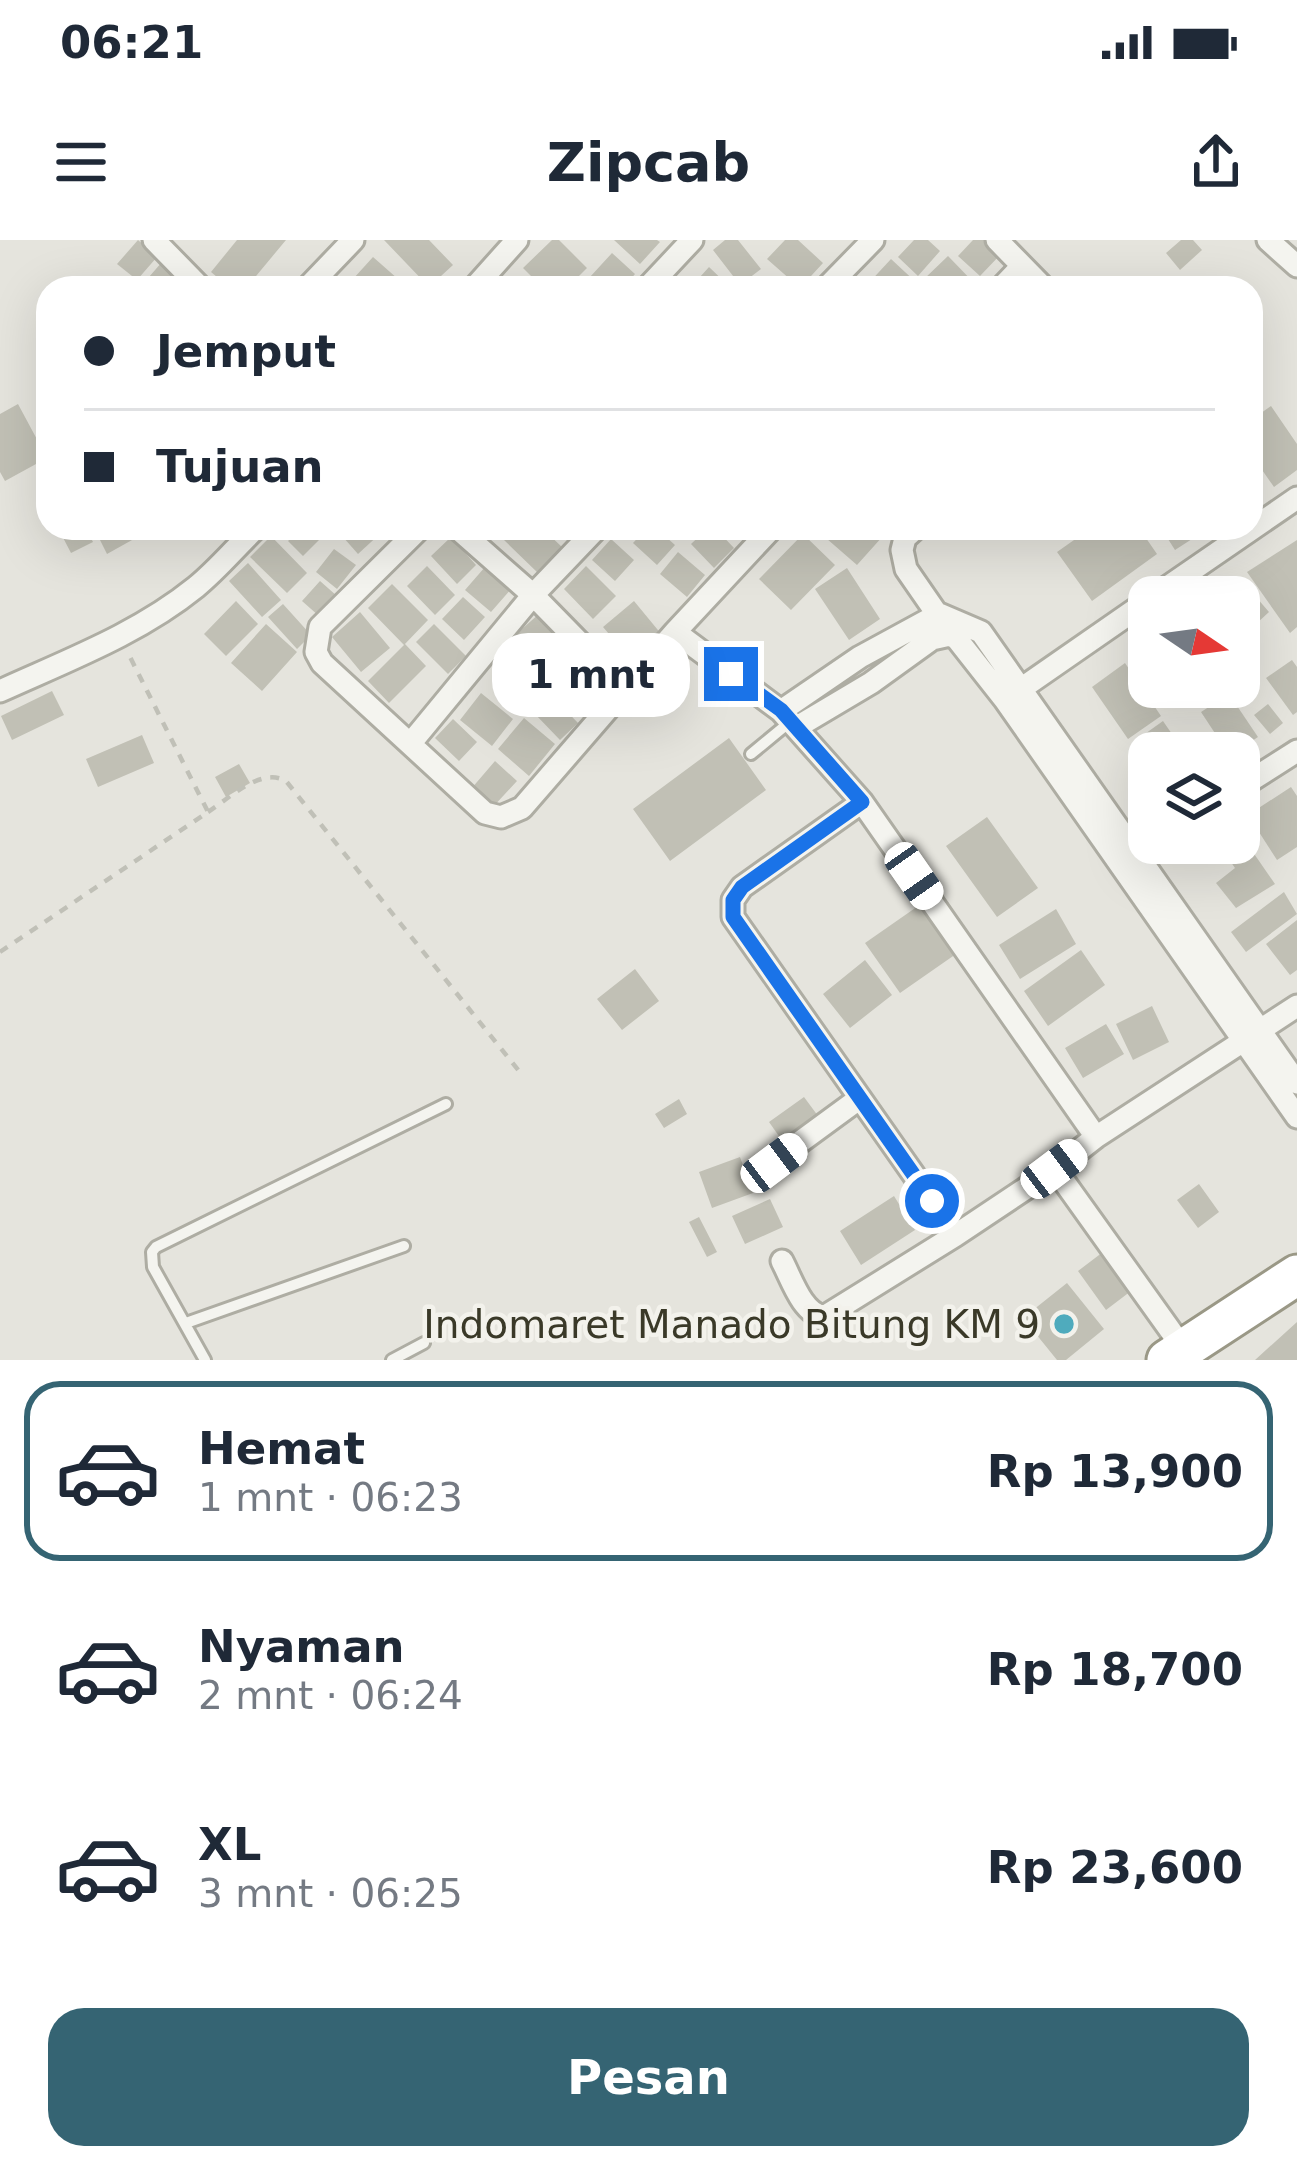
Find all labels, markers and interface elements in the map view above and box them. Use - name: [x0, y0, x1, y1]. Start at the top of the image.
- text: 06:21: [60, 16, 203, 69]
- icon: menu: [48, 129, 114, 195]
- icon: share: [1183, 129, 1249, 195]
- text: Zipcab: [547, 131, 750, 194]
- text: Jemput: [156, 325, 336, 378]
- text: Tujuan: [156, 440, 324, 493]
- north arrow: [1128, 576, 1260, 708]
- map controls: [1128, 576, 1260, 864]
- callout: 1 mnt: [491, 632, 689, 716]
- route end: [704, 647, 758, 701]
- text: 1 mnt: [527, 652, 655, 697]
- button: layers: [1128, 732, 1260, 864]
- car: [879, 836, 949, 916]
- car: [734, 1127, 814, 1199]
- car: [1014, 1133, 1094, 1205]
- route start: [905, 1174, 959, 1228]
- place label: Indomaret Manado Bitung KM 9: [423, 1302, 1040, 1347]
- marker: Indomaret Manado Bitung KM 9: [1051, 1311, 1077, 1337]
- icon: car: [54, 1417, 162, 1525]
- text: Hemat: [198, 1422, 365, 1475]
- text: Rp 13,900: [987, 1445, 1243, 1498]
- text: 1 mnt · 06:23: [198, 1475, 463, 1520]
- icon: car: [54, 1615, 162, 1723]
- text: Nyaman: [198, 1620, 405, 1673]
- text: Rp 18,700: [987, 1643, 1243, 1696]
- text: 2 mnt · 06:24: [198, 1673, 463, 1718]
- icon: car: [54, 1813, 162, 1921]
- text: XL: [198, 1818, 261, 1871]
- text: Rp 23,600: [987, 1841, 1243, 1894]
- text: 3 mnt · 06:25: [198, 1871, 463, 1916]
- button: Pesan: [48, 2008, 1249, 2146]

